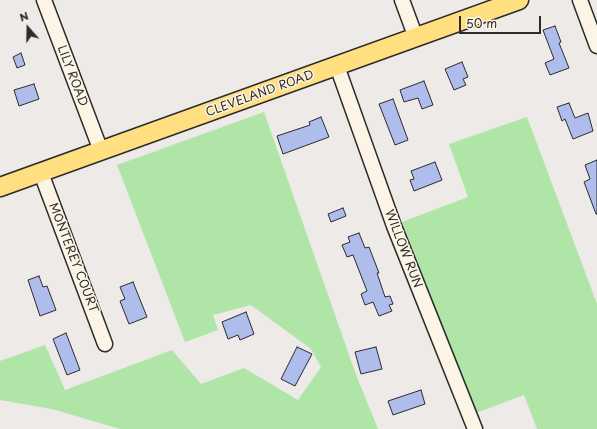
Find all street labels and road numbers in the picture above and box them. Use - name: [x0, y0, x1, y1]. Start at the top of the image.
- street label: LILY ROAD: [54, 43, 90, 109]
- street label: CLEVELAND ROAD: [204, 68, 316, 120]
- street label: MONTEREY COURT: [45, 201, 101, 315]
- street label: WILLOW RUN: [381, 208, 425, 290]

